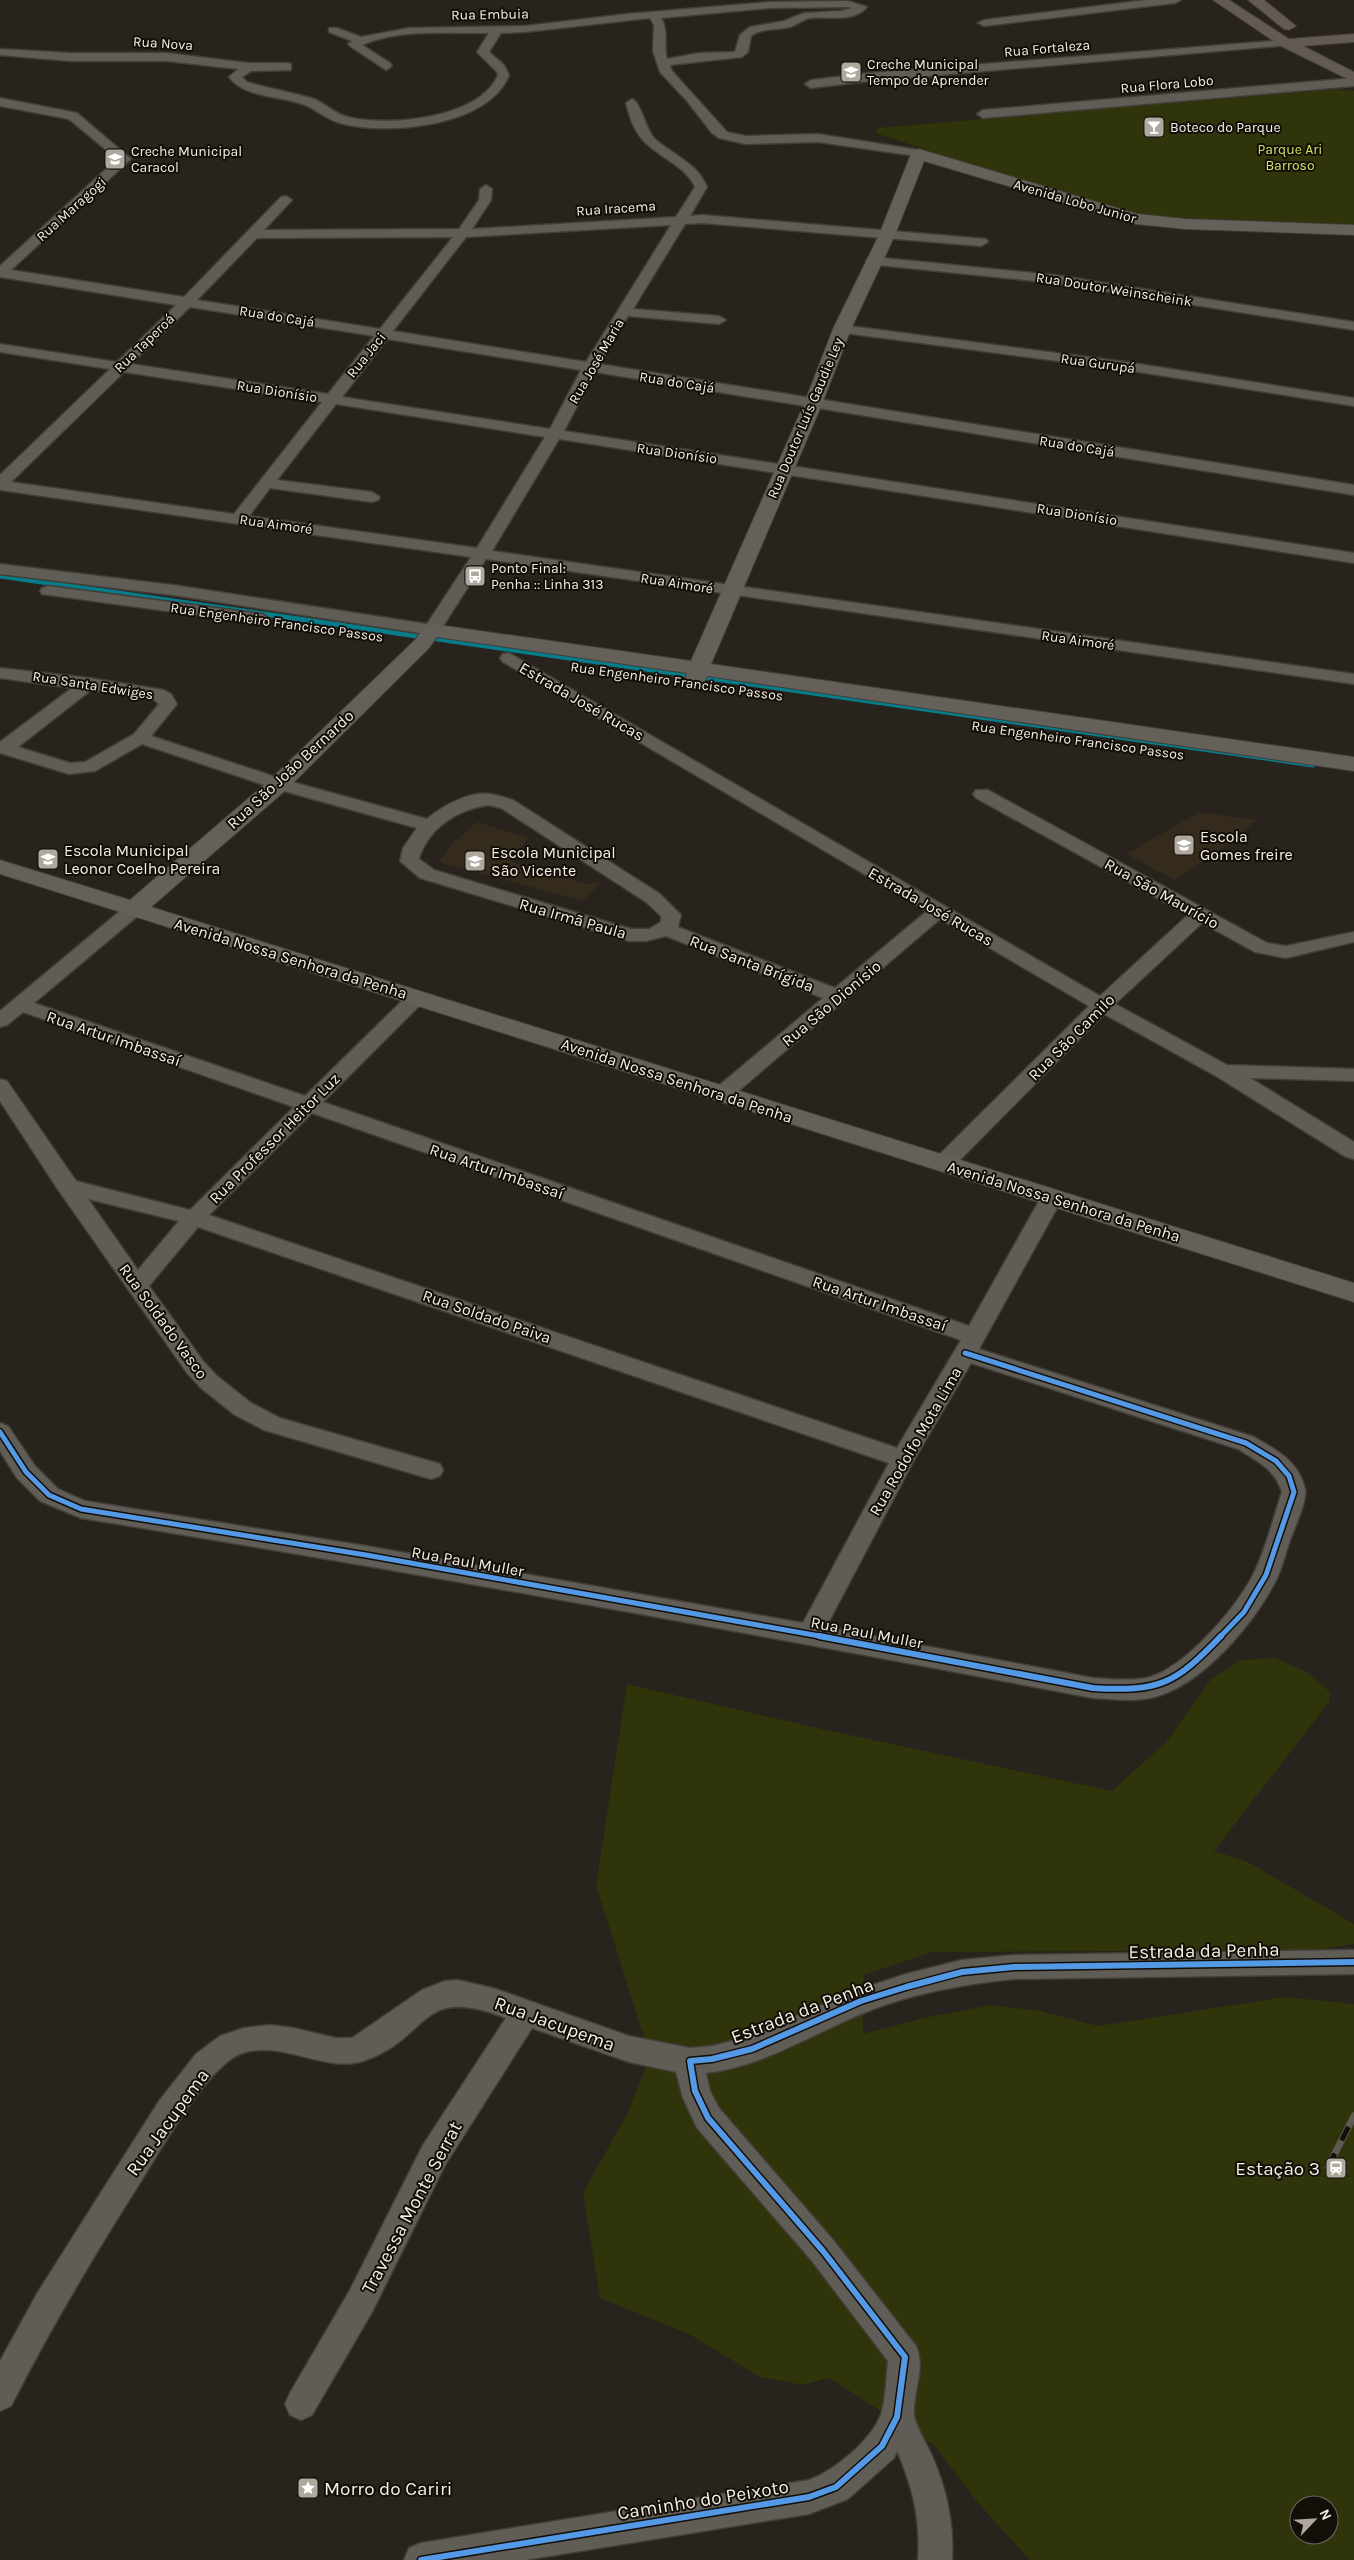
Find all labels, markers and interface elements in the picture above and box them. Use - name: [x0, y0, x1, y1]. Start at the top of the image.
- street label: Rua Embuia: [451, 5, 529, 24]
- street label: Rua Nova: [132, 33, 194, 54]
- street label: Rua Fortaleza: [1003, 36, 1091, 61]
- place label: Creche Municipal Tempo de Aprender: [867, 56, 990, 89]
- school or university icon: Creche Municipal Tempo de Aprender: [839, 60, 863, 84]
- street label: Rua Flora Lobo: [1120, 72, 1214, 97]
- bar icon: Boteco do Parque: [1142, 115, 1166, 139]
- place label: Boteco do Parque: [1170, 119, 1281, 136]
- park label: Parque Ari Barroso: [1258, 141, 1322, 174]
- place label: Creche Municipal Caracol: [131, 143, 242, 176]
- school or university icon: Creche Municipal Caracol: [103, 147, 127, 171]
- street label: Rua Maragogi: [33, 174, 110, 245]
- street label: Avenida Lobo Junior: [1012, 176, 1139, 227]
- street label: Rua Iracema: [576, 197, 657, 220]
- street label: Rua Doutor Weinscheink: [1035, 269, 1193, 310]
- street label: Rua do Cajá: [238, 302, 316, 331]
- street label: Rua Taperoá: [111, 310, 178, 376]
- street label: Rua José Maria: [565, 316, 628, 407]
- street label: Rua Jaci: [343, 329, 390, 381]
- street label: Rua Doutor Luís Gaudie Ley: [764, 335, 847, 501]
- street label: Rua Gurupá: [1060, 350, 1136, 377]
- street label: Rua do Cajá: [638, 368, 716, 397]
- street label: Rua Dionísio: [236, 377, 318, 406]
- street label: Rua do Cajá: [1038, 432, 1116, 461]
- street label: Rua Dionísio: [636, 439, 718, 468]
- street label: Rua Dionísio: [1036, 500, 1118, 529]
- street label: Rua Aimoré: [238, 511, 313, 538]
- place label: Ponto Final: Penha :: Linha 313: [491, 560, 603, 593]
- bus stop icon: Ponto Final: Penha :: Linha 313: [463, 564, 487, 588]
- street label: Rua Aimoré: [639, 569, 714, 598]
- street label: Rua Engenheiro Francisco Passos: [170, 599, 384, 646]
- street label: Rua Aimoré: [1040, 627, 1115, 654]
- street label: Estrada José Rucas: [516, 658, 647, 745]
- street label: Rua Engenheiro Francisco Passos: [570, 658, 784, 705]
- street label: Rua Santa Edwiges: [31, 668, 154, 703]
- street label: Rua São João Bernardo: [223, 706, 358, 833]
- street label: Rua Engenheiro Francisco Passos: [971, 717, 1185, 764]
- place label: Escola Gomes freire: [1200, 827, 1293, 864]
- school or university icon: Escola Gomes freire: [1172, 833, 1196, 857]
- place label: Escola Municipal Leonor Coelho Pereira: [64, 841, 220, 878]
- place label: Escola Municipal São Vicente: [491, 843, 616, 880]
- school or university icon: Escola Municipal Leonor Coelho Pereira: [36, 847, 60, 871]
- school or university icon: Escola Municipal São Vicente: [463, 849, 487, 873]
- street label: Rua São Maurício: [1101, 854, 1222, 933]
- street label: Estrada José Rucas: [865, 863, 996, 950]
- street label: Rua Irmã Paula: [517, 894, 629, 943]
- street label: Avenida Nossa Senhora da Penha: [172, 914, 410, 1003]
- street label: Rua Santa Brígida: [687, 931, 817, 996]
- street label: Rua São Dionísio: [778, 956, 885, 1050]
- street label: Rua São Camilo: [1024, 990, 1119, 1085]
- street label: Rua Artur Imbassaí: [44, 1007, 184, 1070]
- street label: Avenida Nossa Senhora da Penha: [559, 1034, 795, 1127]
- street label: Rua Professor Heitor Luz: [205, 1069, 344, 1208]
- street label: Rua Artur Imbassaí: [427, 1140, 567, 1203]
- street label: Avenida Nossa Senhora da Penha: [945, 1157, 1183, 1246]
- street label: Rua Soldado Vasco: [115, 1260, 212, 1383]
- street label: Rua Artur Imbassaí: [810, 1272, 950, 1335]
- street label: Rua Soldado Paiva: [420, 1286, 554, 1347]
- street label: Rua Rodolfo Mota Lima: [865, 1364, 966, 1519]
- street label: Rua Paul Muller: [410, 1542, 526, 1581]
- street label: Rua Paul Muller: [809, 1612, 925, 1653]
- street label: Estrada da Penha: [1128, 1939, 1280, 1963]
- street label: Estrada da Penha: [728, 1974, 877, 2048]
- street label: Rua Jacupema: [491, 1992, 618, 2056]
- street label: Rua Jacupema: [122, 2065, 214, 2180]
- street label: Travessa Monte Serrat: [357, 2118, 467, 2297]
- station icon: Estação 3: [1324, 2156, 1348, 2180]
- place label: Estação 3: [1235, 2158, 1320, 2180]
- place icon: Morro do Cariri: [296, 2476, 320, 2500]
- street label: Caminho do Peixoto: [616, 2476, 790, 2524]
- place label: Morro do Cariri: [324, 2478, 452, 2500]
- north arrow: [1289, 2495, 1339, 2545]
- text: N: [1316, 2507, 1335, 2523]

